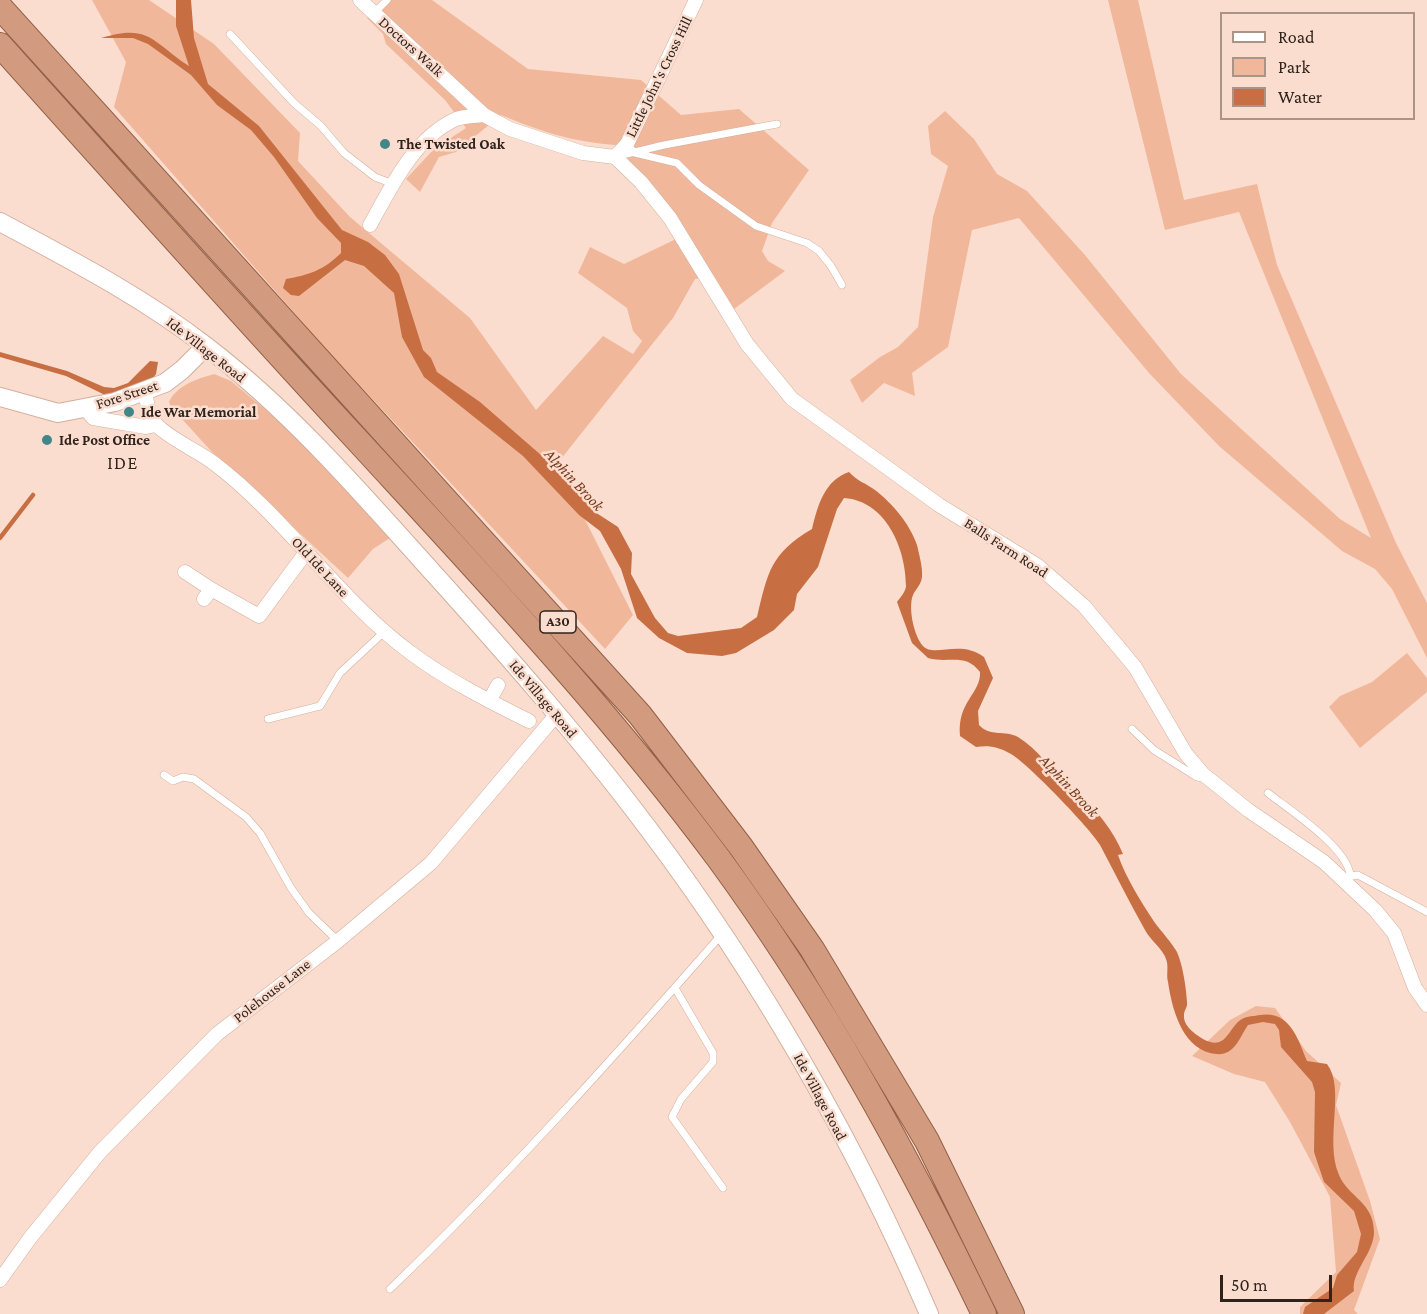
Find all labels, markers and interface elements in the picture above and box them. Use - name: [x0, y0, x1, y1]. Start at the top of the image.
- legend: [1220, 12, 1415, 120]
- street label: Doctors Walk: [375, 13, 447, 81]
- street label: Little John's Cross Hill: [622, 14, 696, 140]
- text: Road: [1278, 27, 1315, 47]
- text: Park: [1278, 57, 1310, 77]
- text: Water: [1278, 87, 1322, 107]
- place label: The Twisted Oak: [397, 135, 505, 153]
- marker: The Twisted Oak: [378, 137, 392, 151]
- street label: Ide Village Road: [163, 313, 249, 387]
- street label: Fore Street: [94, 377, 160, 413]
- place label: Ide War Memorial: [141, 403, 256, 421]
- marker: Ide War Memorial: [122, 405, 136, 419]
- place label: Ide Post Office: [59, 431, 150, 449]
- marker: Ide Post Office: [40, 433, 54, 447]
- water label: Alphin Brook: [540, 445, 608, 515]
- district label: IDE: [107, 452, 139, 474]
- street label: Balls Farm Road: [961, 514, 1051, 582]
- street label: Old Ide Lane: [288, 533, 352, 601]
- road number: A30: [540, 611, 576, 633]
- street label: Ide Village Road: [505, 656, 581, 742]
- water label: Alphin Brook: [1035, 751, 1103, 821]
- street label: Polehouse Lane: [230, 955, 314, 1027]
- street label: Ide Village Road: [790, 1050, 850, 1144]
- scale bar: [1223, 1263, 1336, 1301]
- text: 50 m: [1231, 1275, 1268, 1295]

